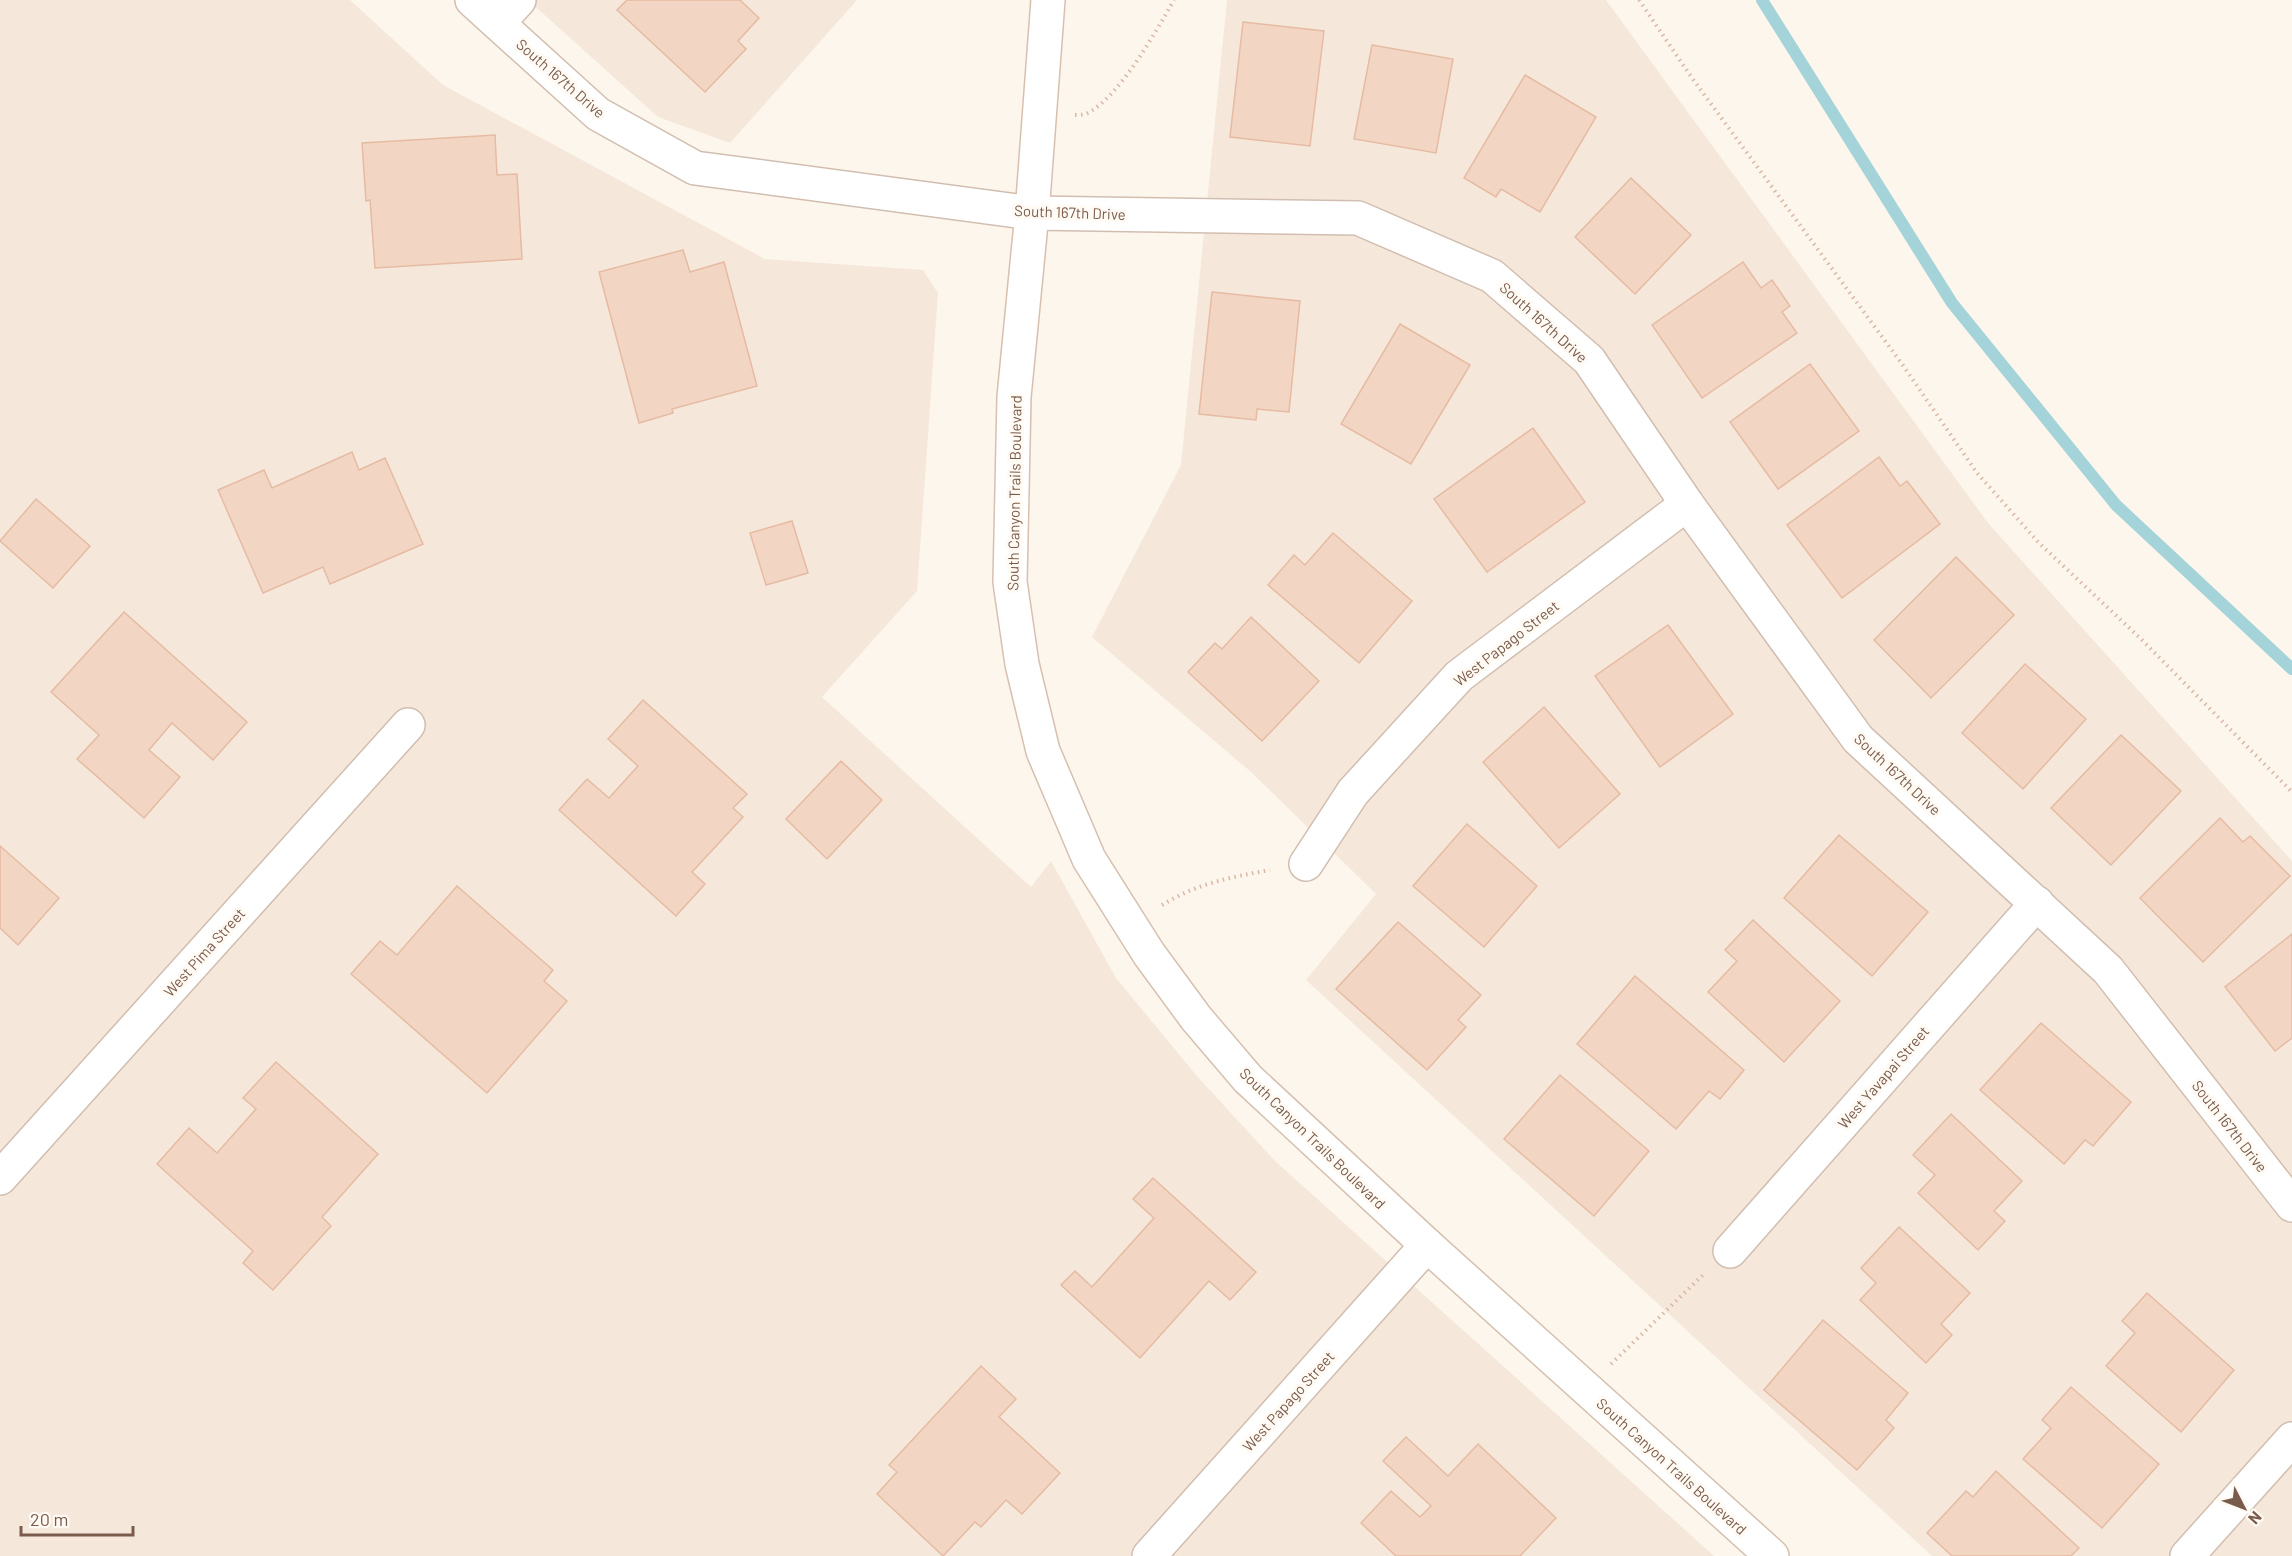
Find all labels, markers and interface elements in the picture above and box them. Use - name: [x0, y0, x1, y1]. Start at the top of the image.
- street label: South 167th Drive: [513, 35, 609, 121]
- street label: South 167th Drive: [1014, 201, 1126, 223]
- street label: South 167th Drive: [1497, 278, 1591, 366]
- street label: South Canyon Trails Boulevard: [1003, 395, 1025, 591]
- street label: West Papago Street: [1450, 596, 1562, 690]
- street label: South 167th Drive: [1851, 729, 1945, 819]
- street label: West Pima Street: [160, 904, 248, 1000]
- street label: West Yavapai Street: [1834, 1022, 1932, 1132]
- street label: South Canyon Trails Boulevard: [1236, 1064, 1390, 1212]
- street label: South 167th Drive: [2189, 1077, 2271, 1175]
- street label: West Papago Street: [1238, 1347, 1338, 1455]
- street label: South Canyon Trails Boulevard: [1593, 1394, 1751, 1538]
- north arrow: [2214, 1478, 2274, 1538]
- scale bar: [21, 1499, 134, 1537]
- text: 20 m: [30, 1508, 68, 1530]
- text: N: [2245, 1508, 2266, 1529]

